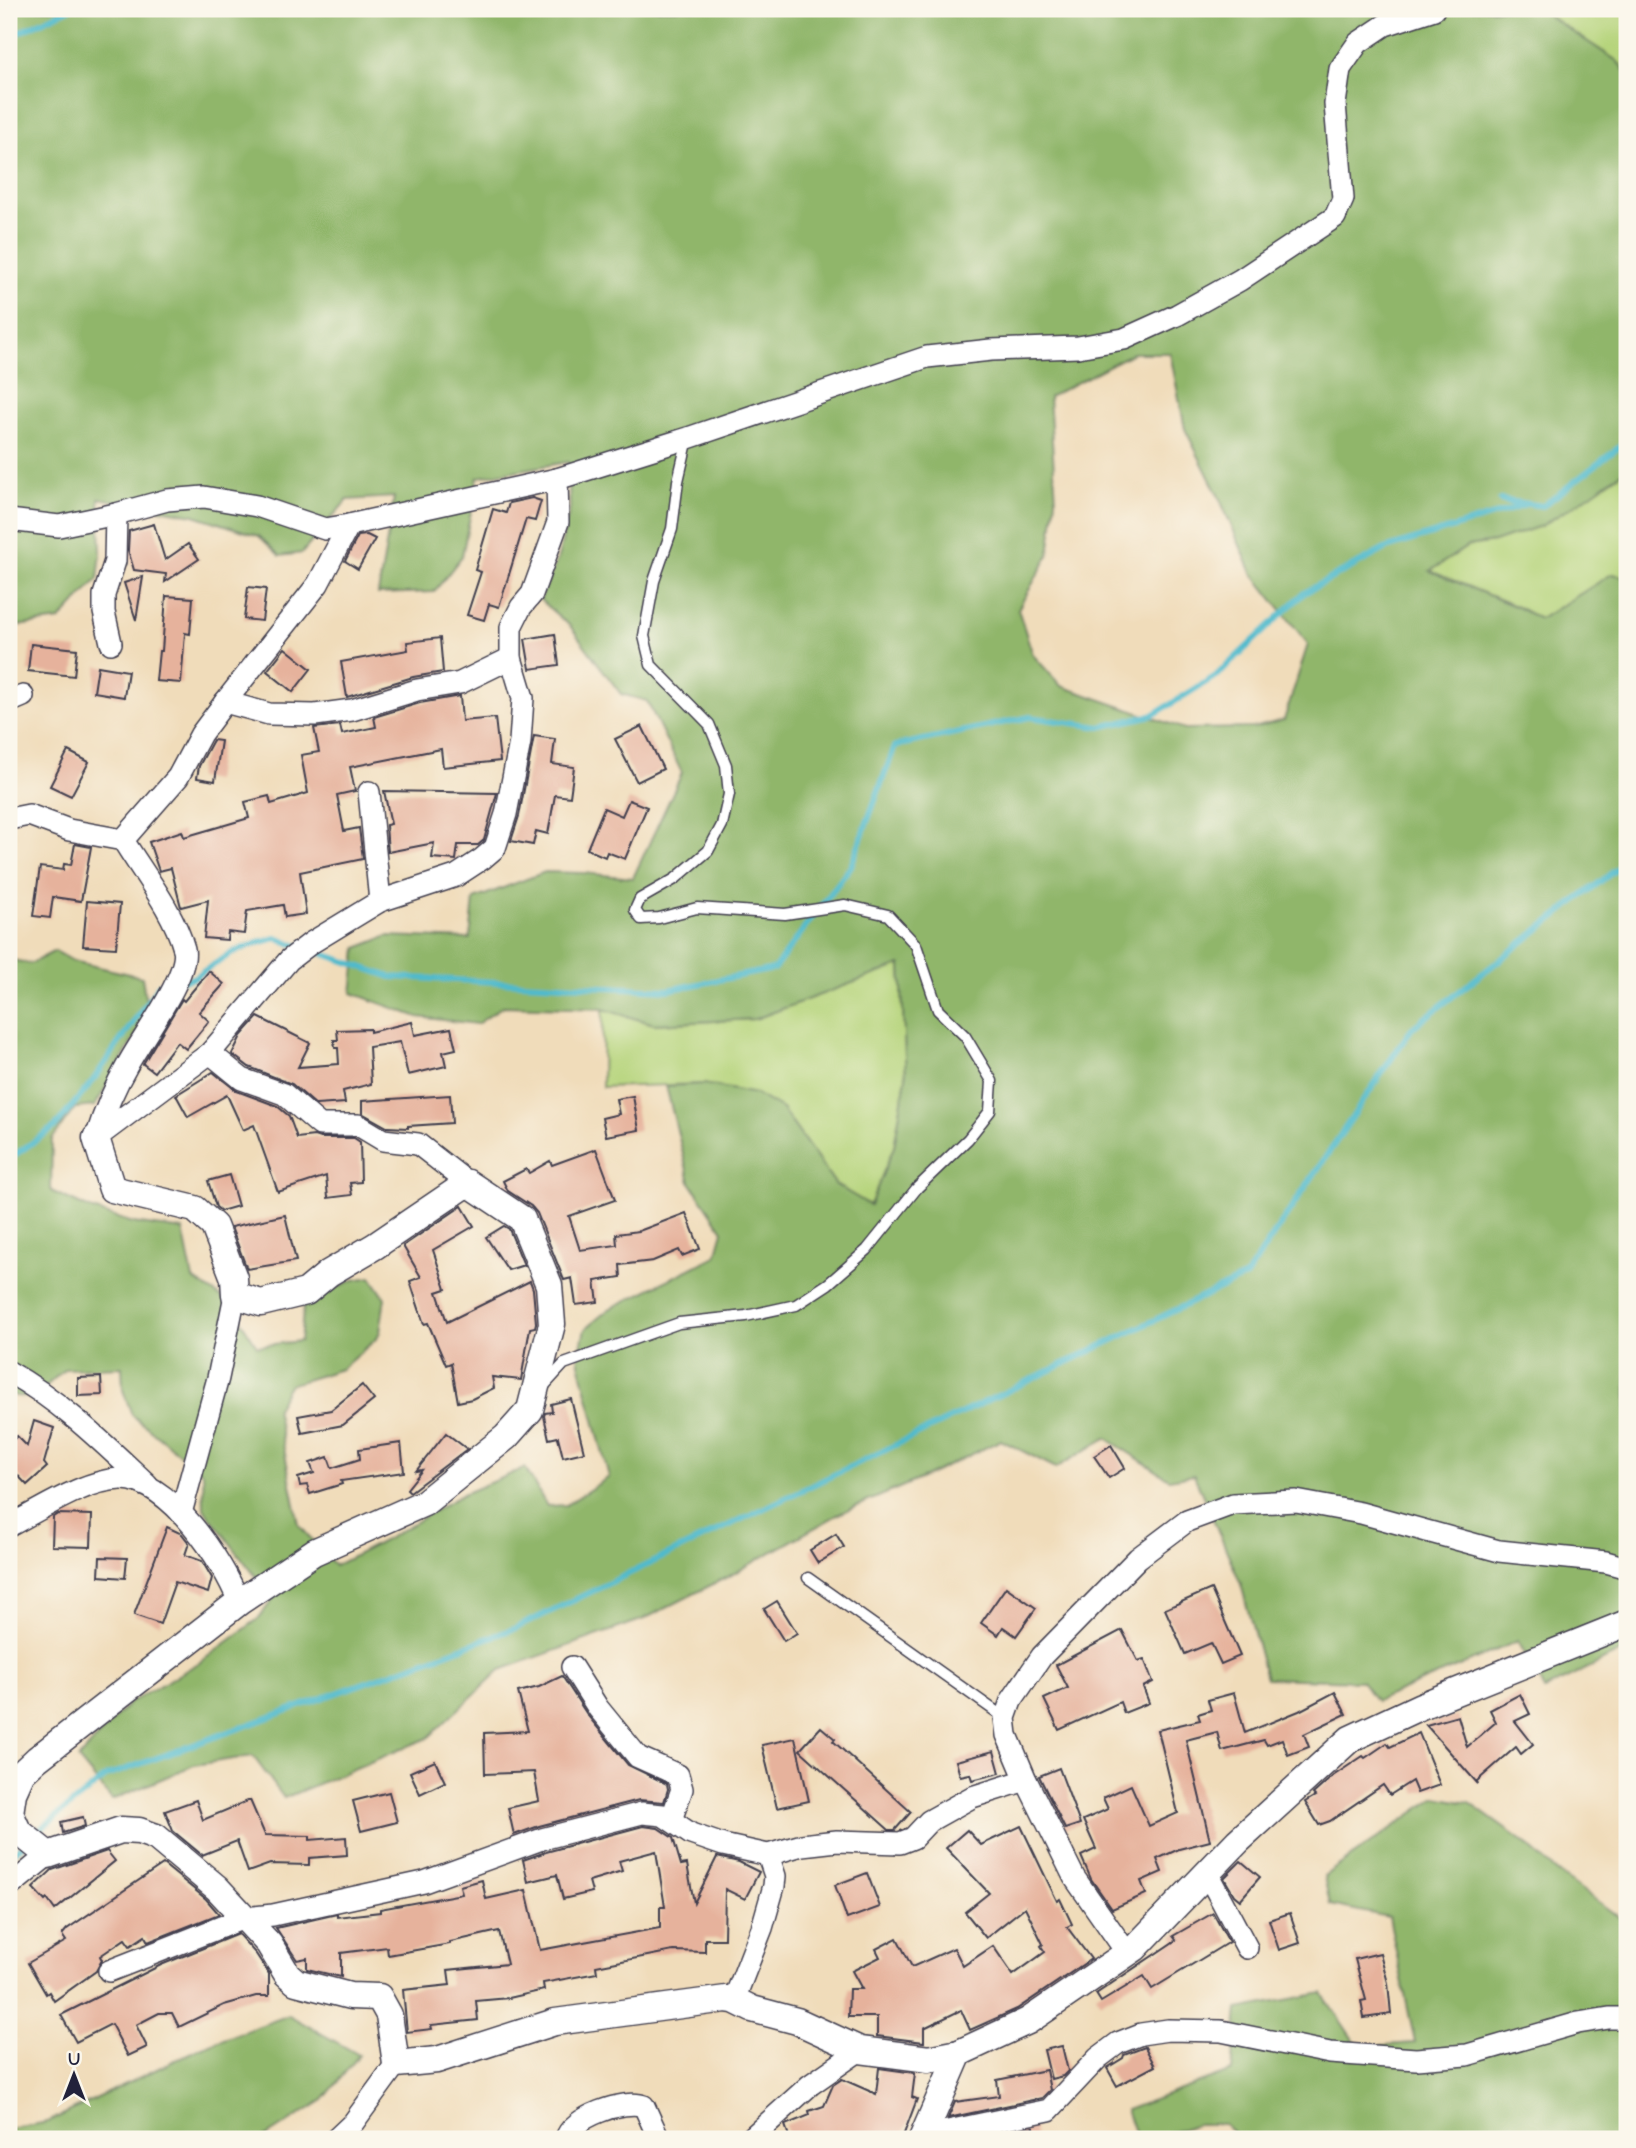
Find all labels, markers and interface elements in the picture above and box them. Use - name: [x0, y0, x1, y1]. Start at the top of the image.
- north arrow: [38, 2039, 108, 2110]
- text: U: [68, 2048, 80, 2070]

